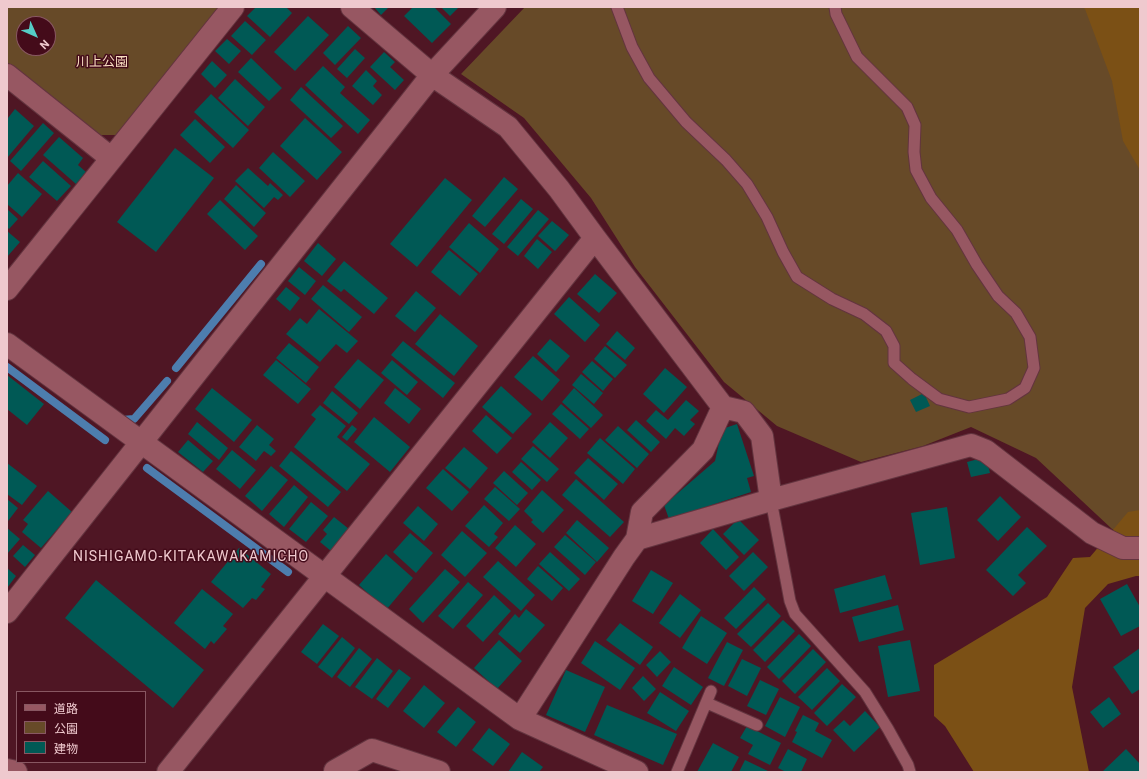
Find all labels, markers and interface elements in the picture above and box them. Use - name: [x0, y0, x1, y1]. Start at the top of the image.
- north arrow: [16, 16, 56, 56]
- text: N: [37, 37, 51, 51]
- park label: 川上公園: [76, 55, 128, 71]
- district label: NISHIGAMO-KITAKAWAKAMICHO: [73, 549, 309, 565]
- legend: [16, 691, 146, 763]
- text: 道路: [54, 702, 78, 716]
- text: 公園: [54, 722, 78, 736]
- text: 建物: [54, 742, 78, 756]

